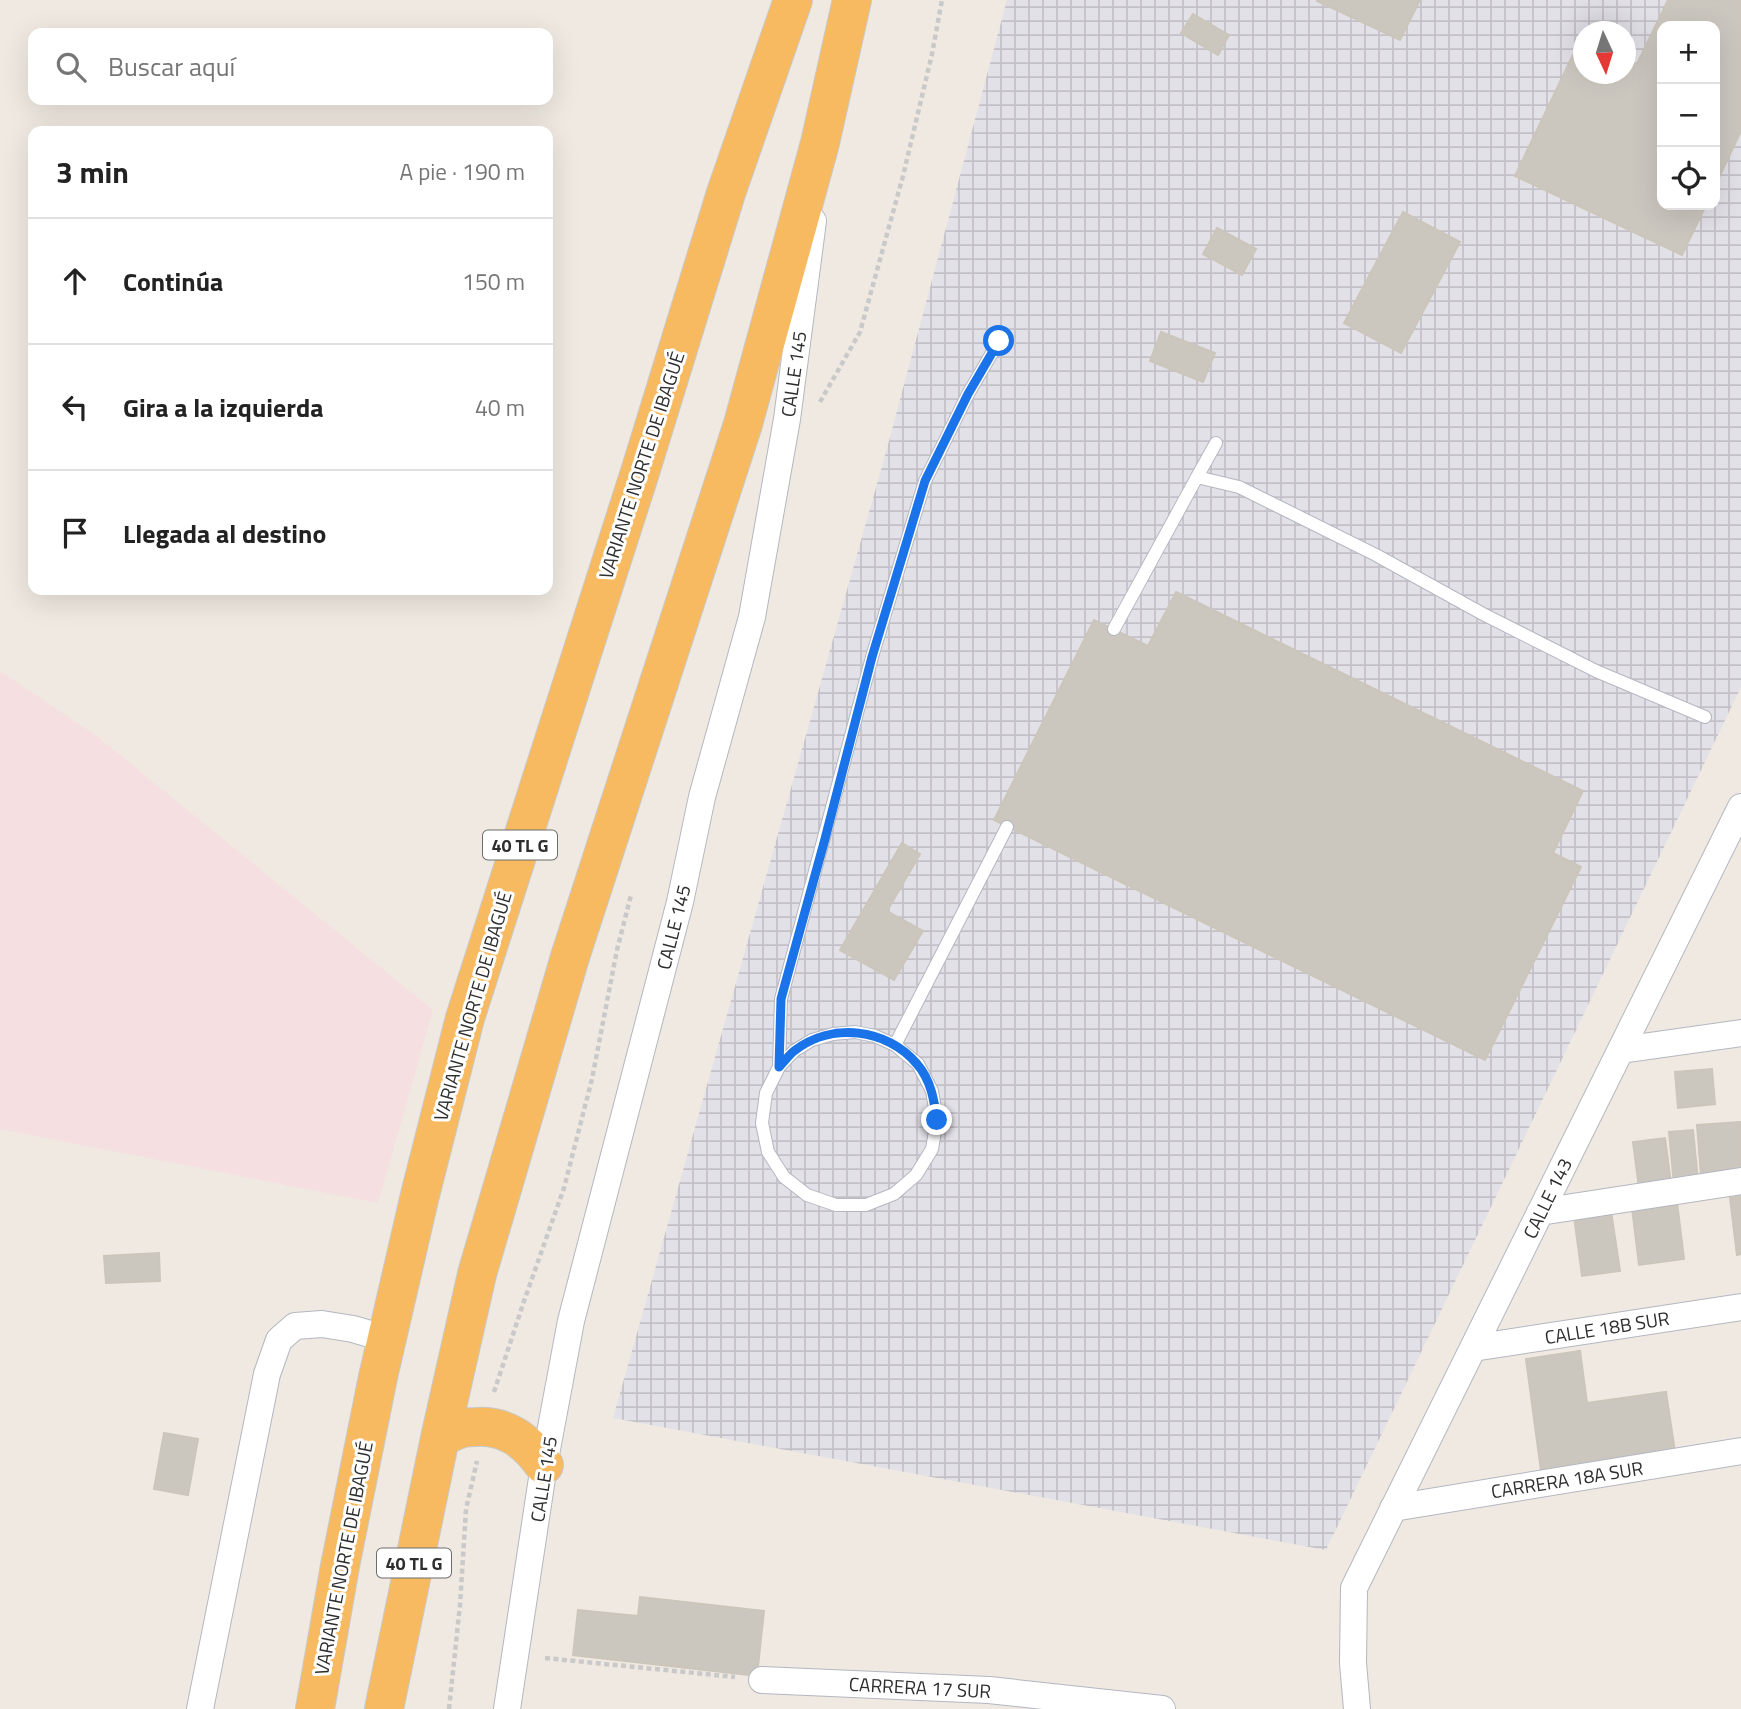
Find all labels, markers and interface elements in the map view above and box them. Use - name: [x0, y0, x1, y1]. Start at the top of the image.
- north arrow: [1573, 21, 1636, 84]
- map controls: [1657, 21, 1720, 210]
- button: +: [1657, 21, 1720, 84]
- search box: [28, 28, 553, 105]
- text: Buscar aquí: [108, 47, 235, 86]
- icon: search: [52, 48, 90, 86]
- button: −: [1657, 84, 1720, 147]
- button: locate: [1657, 147, 1720, 210]
- text: 3 min: [56, 149, 129, 195]
- text: A pie · 190 m: [399, 154, 525, 189]
- icon: ahead: [56, 262, 94, 300]
- text: Continúa: [123, 262, 223, 301]
- text: 150 m: [462, 264, 525, 299]
- route start: [983, 325, 1014, 356]
- street label: CALLE 145: [773, 329, 813, 419]
- street label: VARIANTE NORTE DE IBAGUÉ: [591, 348, 691, 582]
- icon: left: [56, 388, 94, 426]
- text: Gira a la izquierda: [123, 388, 324, 427]
- text: 40 m: [475, 390, 525, 425]
- icon: arrive: [56, 514, 94, 552]
- text: Llegada al destino: [123, 514, 326, 553]
- road number: 40 TL G: [483, 830, 557, 860]
- street label: CALLE 145: [648, 882, 698, 972]
- street label: VARIANTE NORTE DE IBAGUÉ: [425, 888, 519, 1124]
- route end: [921, 1104, 952, 1135]
- street label: CALLE 143: [1515, 1153, 1579, 1243]
- street label: CALLE 18B SUR: [1543, 1303, 1671, 1351]
- street label: CALLE 145: [522, 1434, 564, 1524]
- street label: VARIANTE NORTE DE IBAGUÉ: [306, 1439, 380, 1677]
- street label: CARRERA 18A SUR: [1489, 1453, 1645, 1505]
- road number: 40 TL G: [377, 1548, 451, 1578]
- street label: CARRERA 17 SUR: [848, 1669, 992, 1705]

